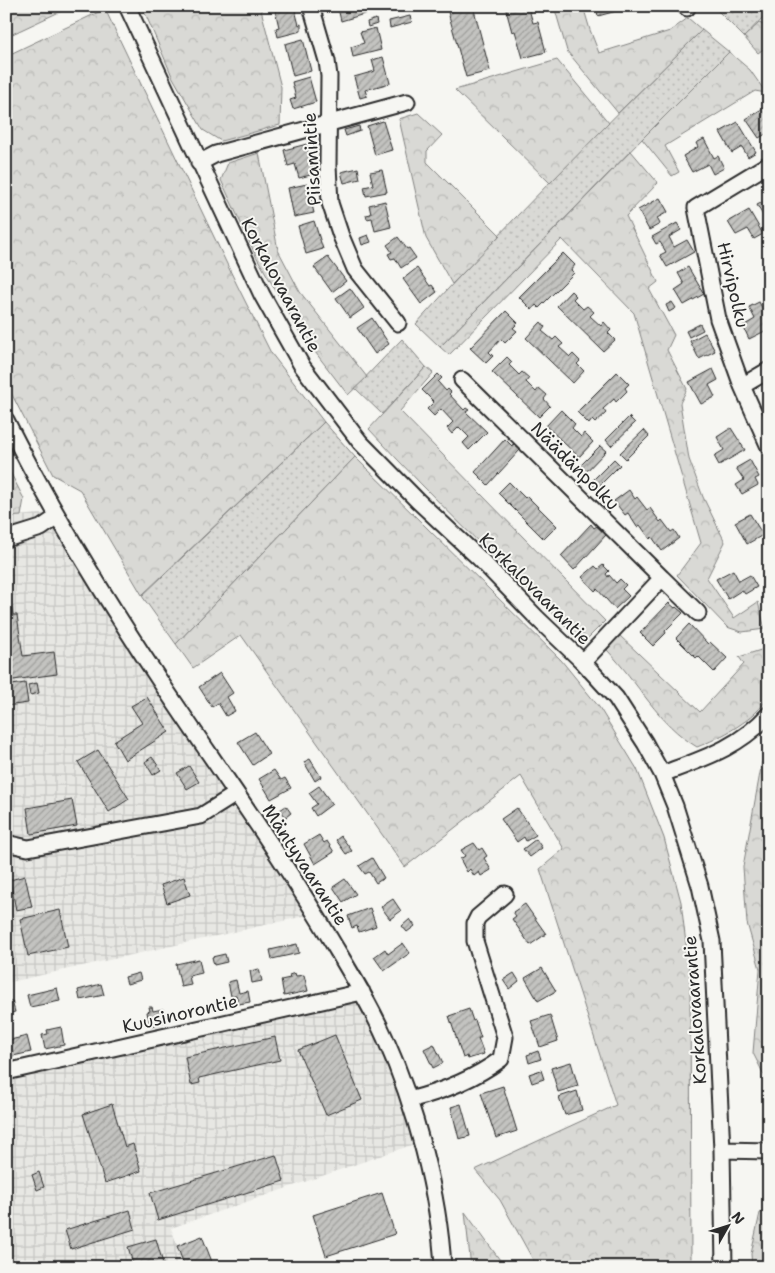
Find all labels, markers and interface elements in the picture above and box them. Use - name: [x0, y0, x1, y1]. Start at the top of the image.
- street label: Piisamintie: [298, 112, 326, 206]
- street label: Korkalovaarantie: [235, 213, 327, 357]
- street label: Hirvipolku: [711, 240, 755, 330]
- street label: Näädänpolku: [525, 416, 625, 516]
- street label: Korkalovaarantie: [474, 528, 596, 650]
- street label: Mäntyvaarantie: [257, 800, 353, 930]
- street label: Korkalovaarantie: [678, 935, 712, 1085]
- street label: Kuusinorontie: [120, 989, 240, 1039]
- north arrow: [702, 1200, 752, 1250]
- text: N: [728, 1208, 749, 1228]

